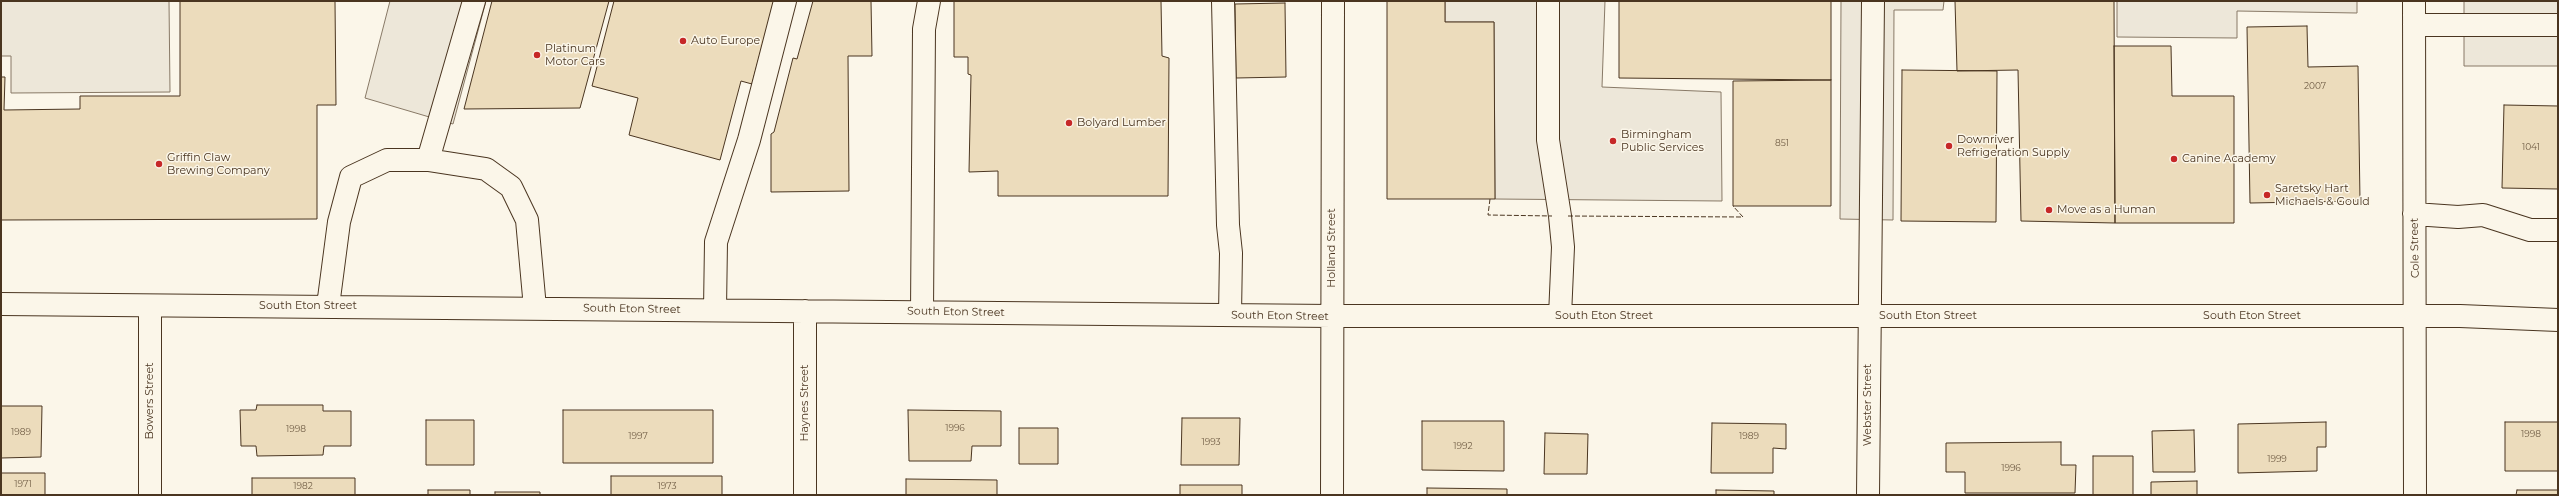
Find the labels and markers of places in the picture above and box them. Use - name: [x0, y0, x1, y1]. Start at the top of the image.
- place label: Auto Europe: [691, 34, 760, 48]
- marker: Auto Europe: [678, 36, 688, 46]
- place label: Platinum Motor Cars: [545, 42, 605, 68]
- marker: Platinum Motor Cars: [532, 50, 542, 60]
- place label: Bolyard Lumber: [1077, 116, 1166, 130]
- marker: Bolyard Lumber: [1064, 118, 1074, 128]
- place label: Birmingham Public Services: [1621, 128, 1704, 154]
- place label: Downriver Refrigeration Supply: [1957, 133, 2070, 159]
- marker: Birmingham Public Services: [1608, 136, 1618, 146]
- marker: Downriver Refrigeration Supply: [1944, 141, 1954, 151]
- place label: Griffin Claw Brewing Company: [167, 151, 270, 177]
- place label: Canine Academy: [2182, 152, 2276, 166]
- marker: Canine Academy: [2169, 154, 2179, 164]
- marker: Griffin Claw Brewing Company: [154, 159, 164, 169]
- place label: Saretsky Hart Michaels & Gould: [2275, 182, 2370, 208]
- marker: Saretsky Hart Michaels & Gould: [2262, 190, 2272, 200]
- place label: Move as a Human: [2057, 203, 2156, 217]
- marker: Move as a Human: [2044, 205, 2054, 215]

